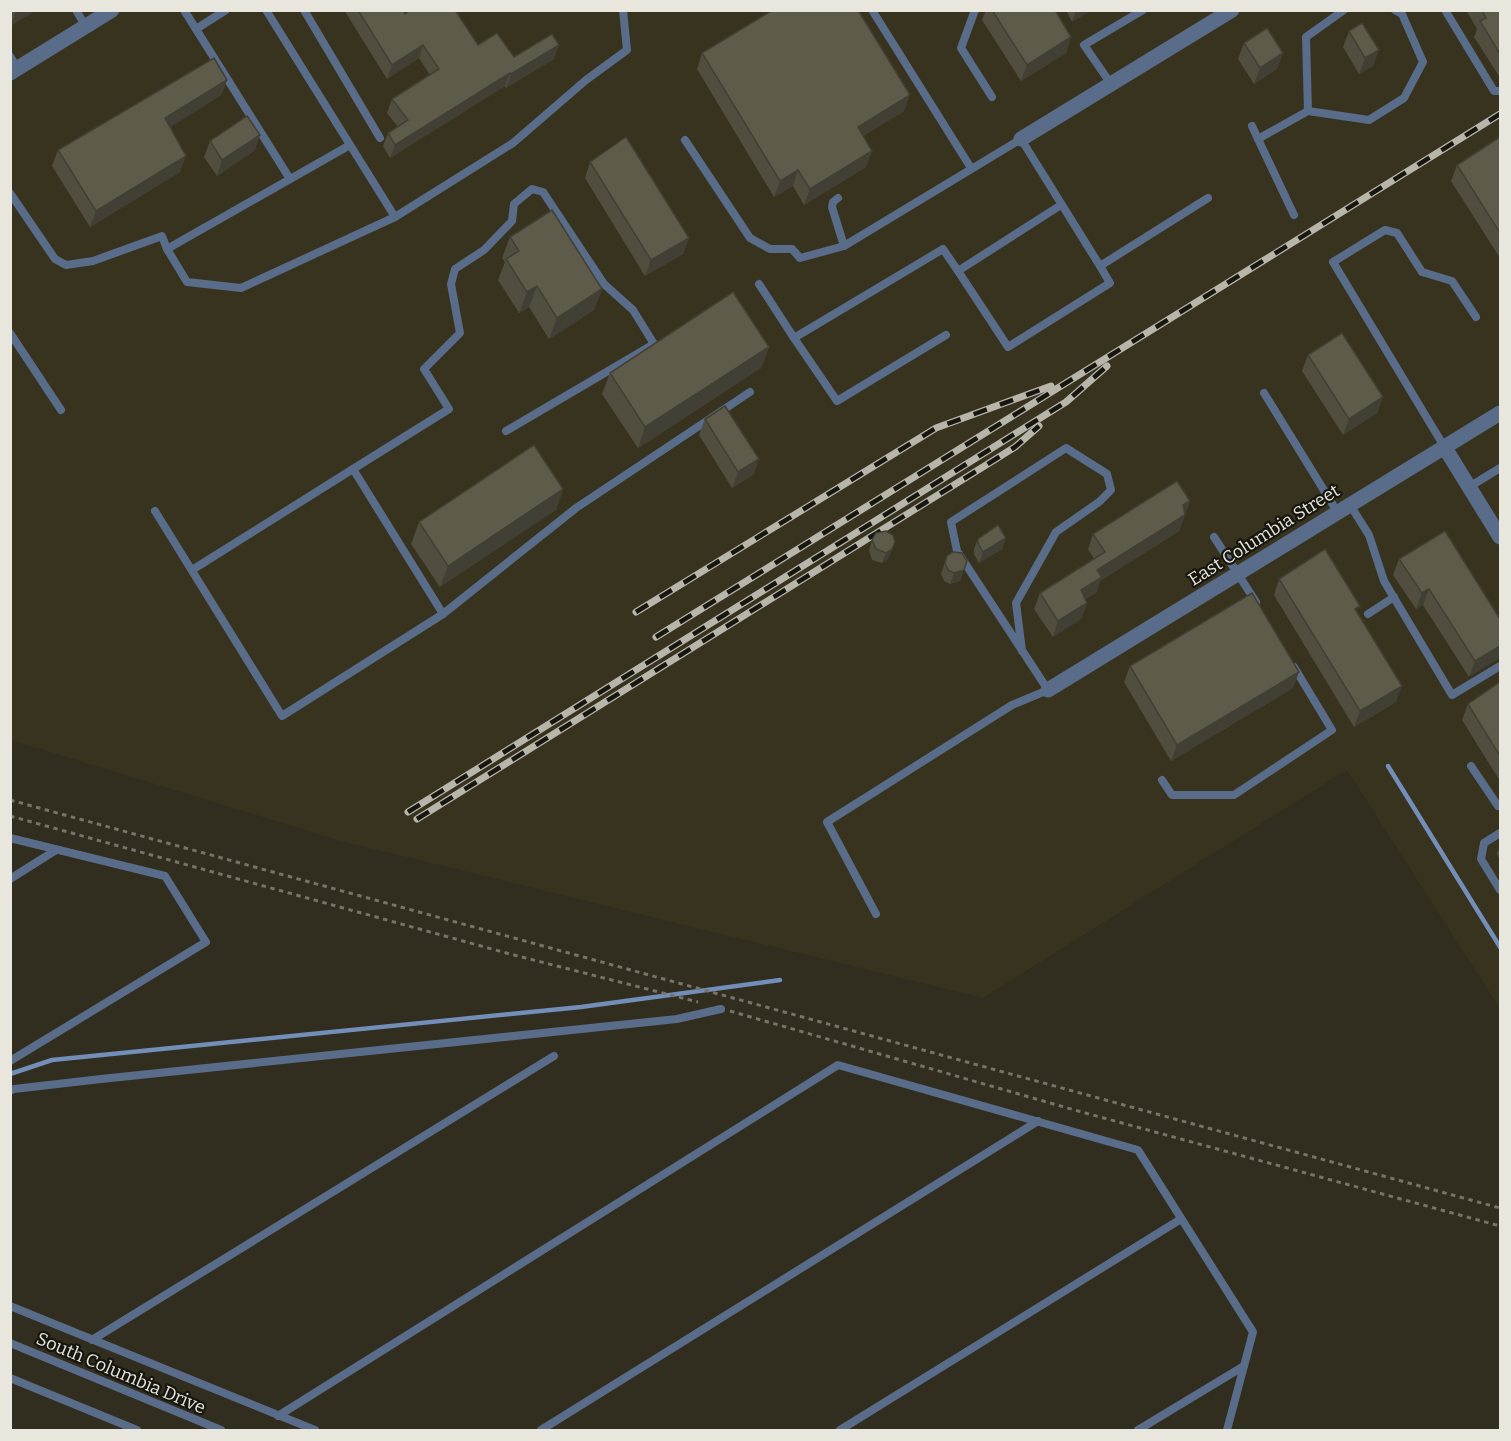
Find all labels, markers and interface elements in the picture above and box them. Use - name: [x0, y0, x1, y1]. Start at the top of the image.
- street label: East Columbia Street: [1184, 479, 1344, 590]
- street label: South Columbia Drive: [33, 1327, 209, 1419]

